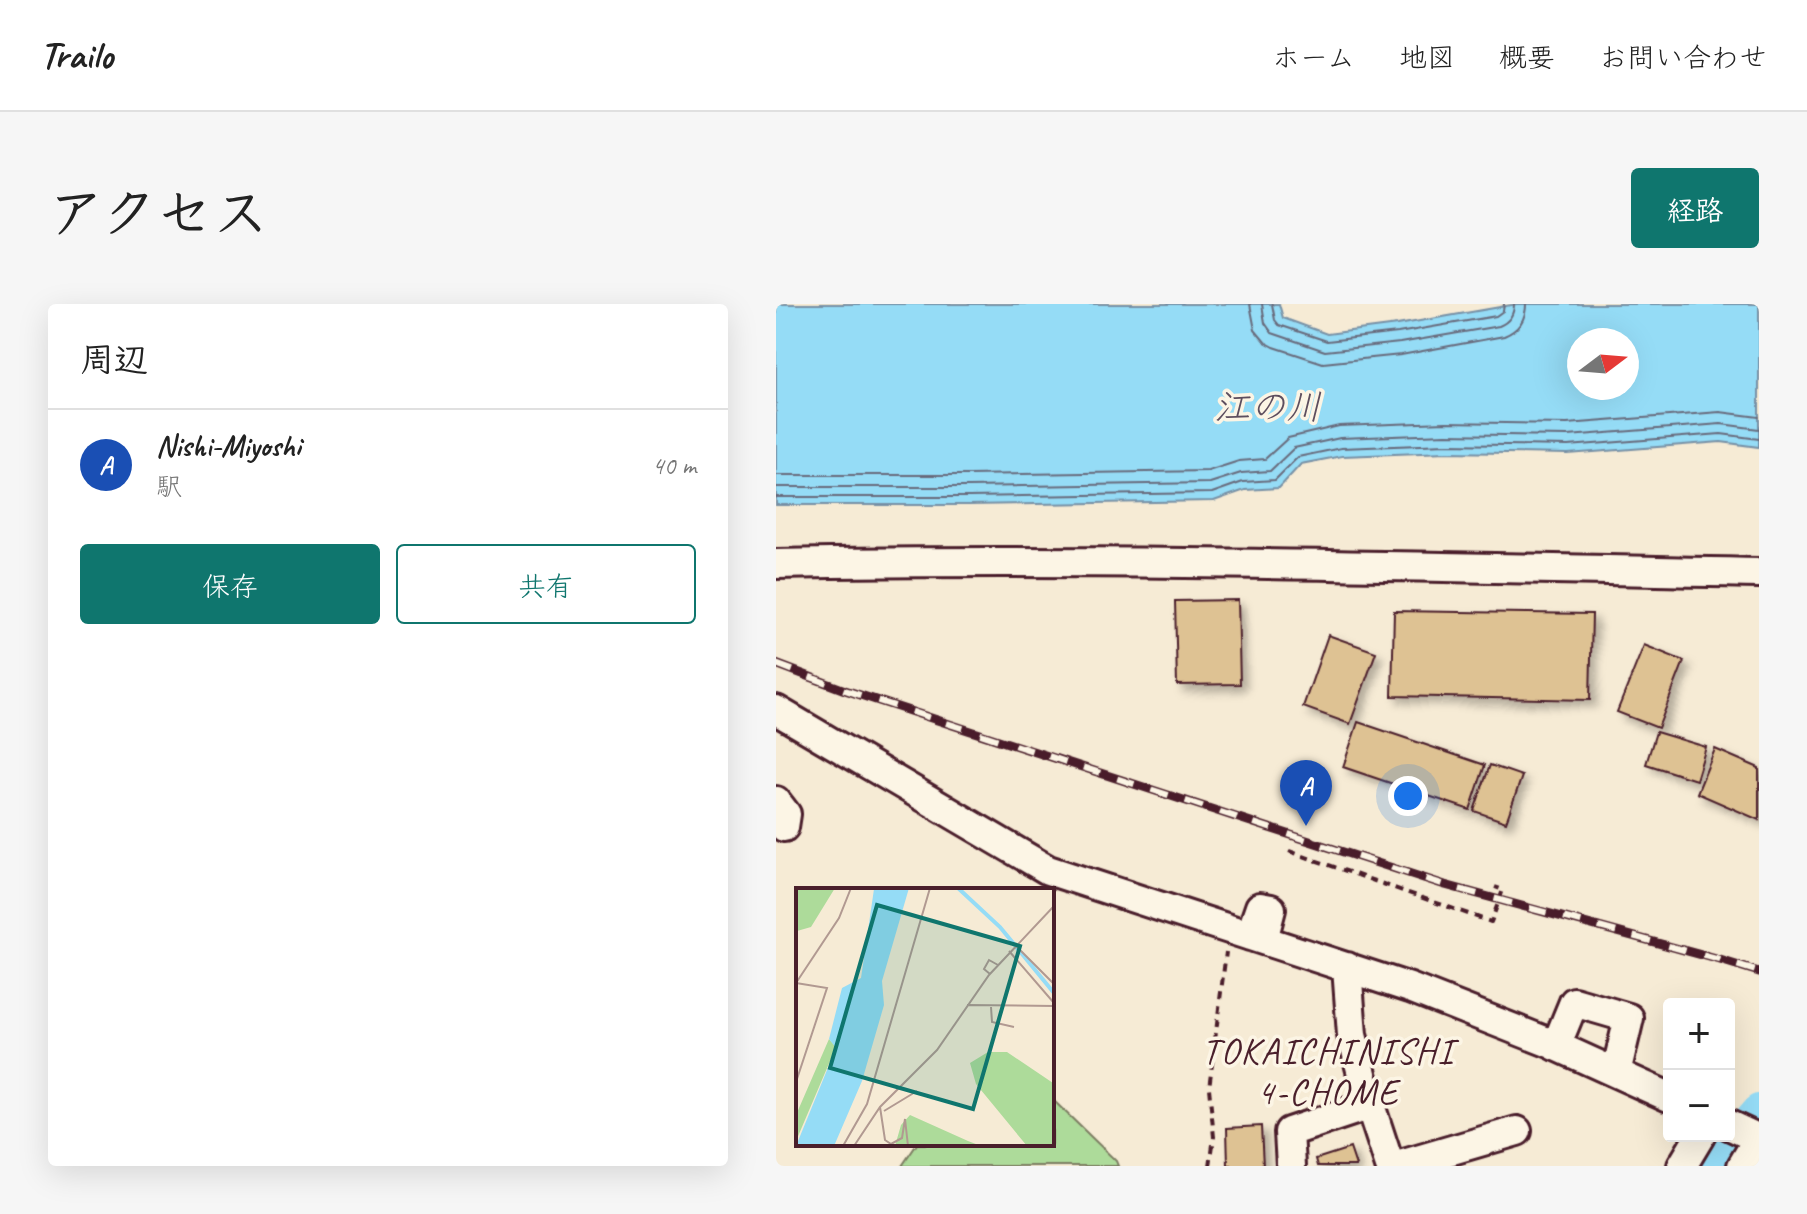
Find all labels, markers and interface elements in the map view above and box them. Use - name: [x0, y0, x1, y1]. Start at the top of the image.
- text: Trailo: [40, 32, 113, 79]
- text: ホーム: [1272, 40, 1355, 75]
- text: 地図: [1399, 40, 1455, 75]
- text: 概要: [1499, 40, 1555, 75]
- text: お問い合わせ: [1599, 40, 1767, 75]
- button: 経路: [1631, 168, 1759, 248]
- text: アクセス: [48, 178, 269, 249]
- north arrow: [1567, 328, 1639, 400]
- text: 周辺: [80, 338, 148, 381]
- water label: 江の川: [1214, 384, 1322, 430]
- text: Nishi-Miyoshi: [156, 427, 301, 465]
- text: A: [99, 449, 113, 482]
- text: 40 m: [652, 449, 696, 482]
- text: 駅: [156, 470, 182, 503]
- button: 保存: [80, 544, 380, 624]
- button: 共有: [396, 544, 696, 624]
- pin: A: [1280, 760, 1332, 826]
- your location: [1388, 776, 1428, 816]
- inset map: [796, 888, 1054, 1146]
- map controls: [1663, 998, 1735, 1142]
- button: +: [1663, 998, 1735, 1070]
- district label: TOKAICHINISHI 4-CHOME: [1202, 1028, 1459, 1115]
- button: −: [1663, 1070, 1735, 1142]

